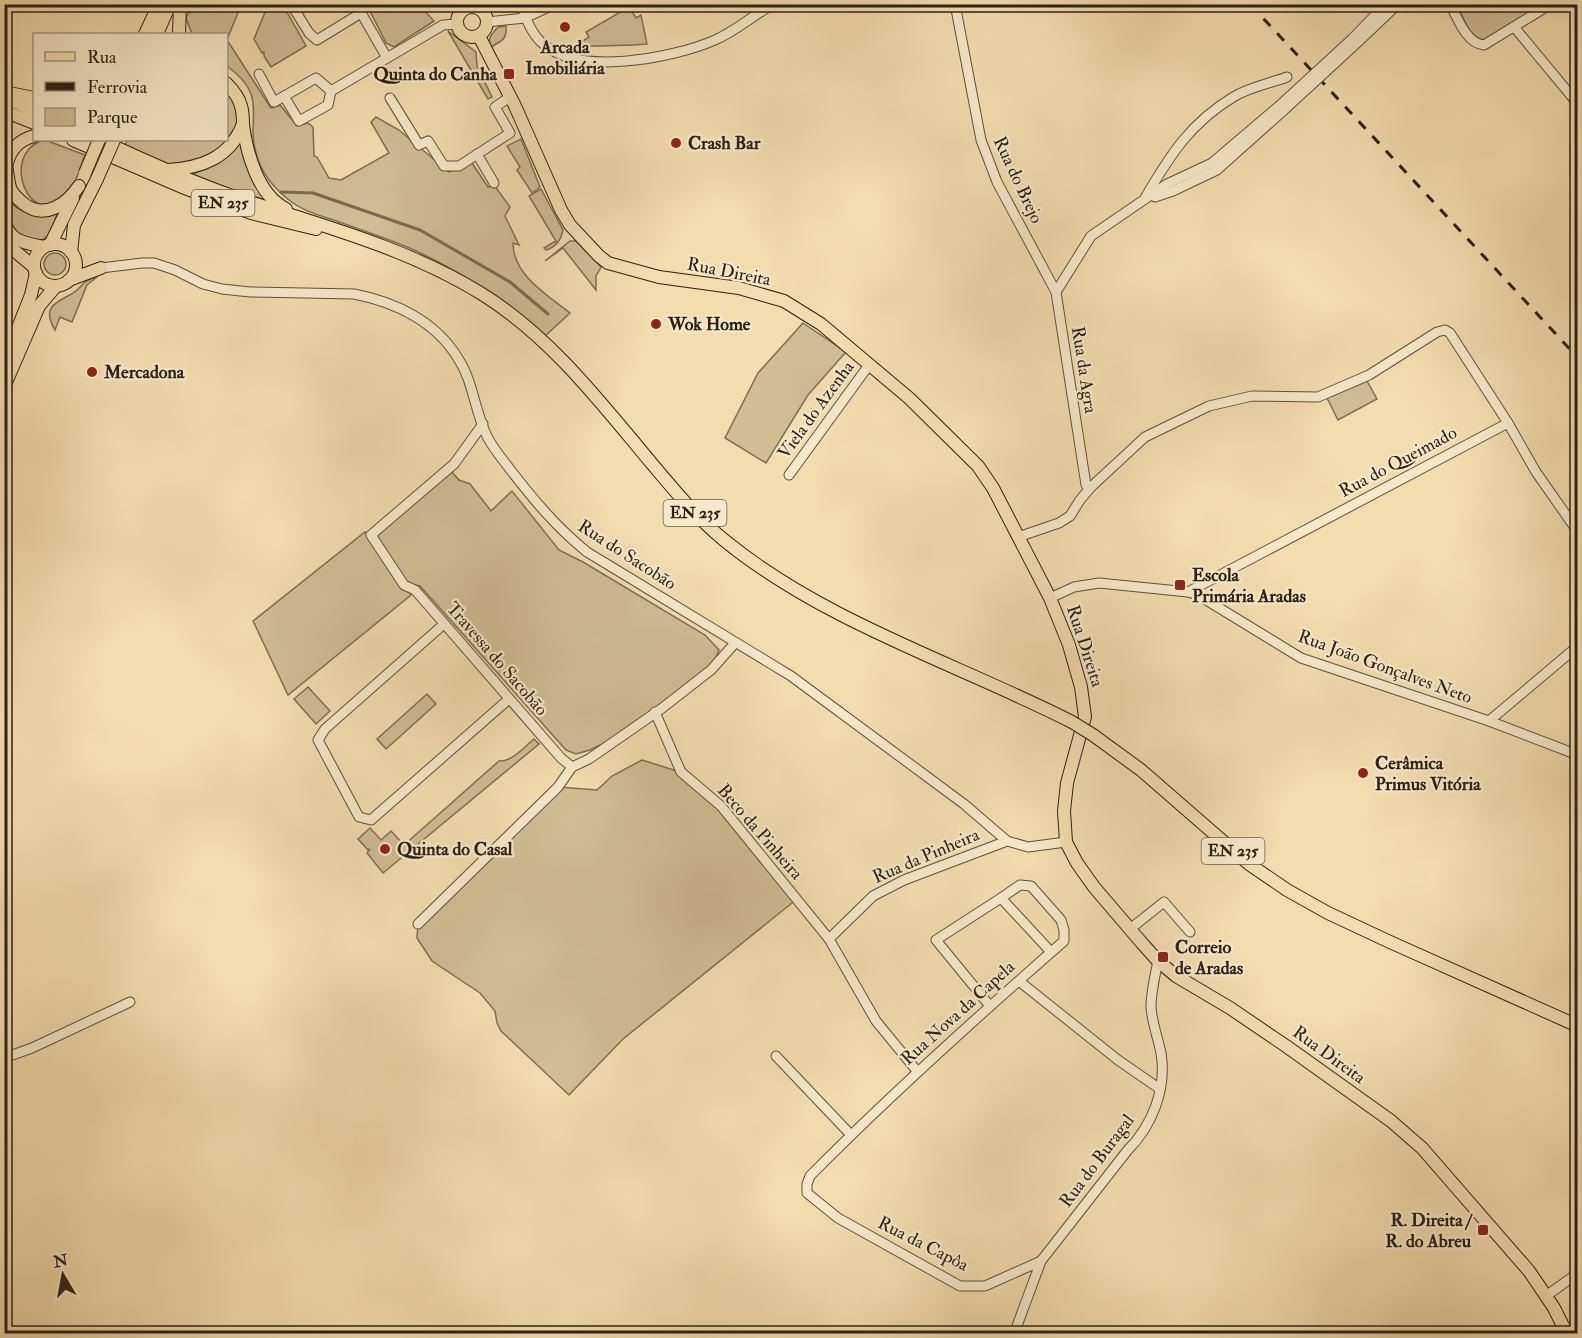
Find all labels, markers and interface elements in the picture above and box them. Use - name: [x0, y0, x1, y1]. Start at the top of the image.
- marker: Arcada Imobiliária: [558, 20, 572, 34]
- legend: [33, 33, 228, 141]
- place label: Arcada Imobiliária: [525, 36, 605, 80]
- text: Rua: [87, 46, 117, 69]
- place label: Quinta do Canha: [374, 63, 498, 86]
- marker: Quinta do Canha: [502, 67, 516, 81]
- text: Ferrovia: [87, 76, 148, 99]
- text: Parque: [87, 106, 138, 129]
- place label: Crash Bar: [688, 132, 761, 155]
- street label: Rua do Brejo: [988, 133, 1048, 227]
- marker: Crash Bar: [669, 136, 683, 150]
- road number: EN 235: [192, 190, 254, 216]
- street label: Rua Direita: [685, 253, 773, 291]
- place label: Wok Home: [667, 313, 751, 336]
- marker: Wok Home: [649, 317, 663, 331]
- street label: Rua da Agra: [1066, 325, 1102, 416]
- street label: Viela do Azenha: [773, 356, 860, 464]
- place label: Mercadona: [103, 361, 185, 384]
- marker: Mercadona: [85, 365, 99, 379]
- street label: Rua do Queimado: [1335, 421, 1461, 503]
- road number: EN 235: [664, 500, 726, 526]
- street label: Rua do Sacobão: [573, 515, 681, 596]
- place label: Escola Primária Aradas: [1192, 564, 1306, 608]
- marker: Escola Primária Aradas: [1173, 578, 1187, 592]
- street label: Travessa do Sacobão: [441, 597, 553, 721]
- street label: Rua Direita: [1061, 602, 1109, 690]
- street label: Rua João Gonçalves Neto: [1295, 625, 1476, 709]
- place label: Cerâmica Primus Vitória: [1375, 752, 1481, 796]
- marker: Cerâmica Primus Vitória: [1356, 766, 1370, 780]
- street label: Beco da Pinheira: [712, 779, 808, 885]
- street label: Rua da Pinheira: [869, 823, 983, 889]
- place label: Quinta do Casal: [397, 838, 513, 861]
- road number: EN 235: [1202, 838, 1264, 864]
- marker: Quinta do Casal: [378, 842, 392, 856]
- place label: Correio de Aradas: [1175, 936, 1243, 980]
- marker: Correio de Aradas: [1156, 950, 1170, 964]
- street label: Rua Nova da Capela: [896, 955, 1020, 1070]
- street label: Rua Direita: [1288, 1021, 1371, 1090]
- street label: Rua do Buragal: [1055, 1110, 1140, 1212]
- place label: R. Direita / R. do Abreu: [1385, 1209, 1473, 1253]
- street label: Rua da Capôa: [874, 1211, 973, 1277]
- marker: R. Direita / R. do Abreu: [1476, 1223, 1490, 1237]
- north arrow: [33, 1245, 93, 1305]
- text: N: [51, 1250, 70, 1272]

